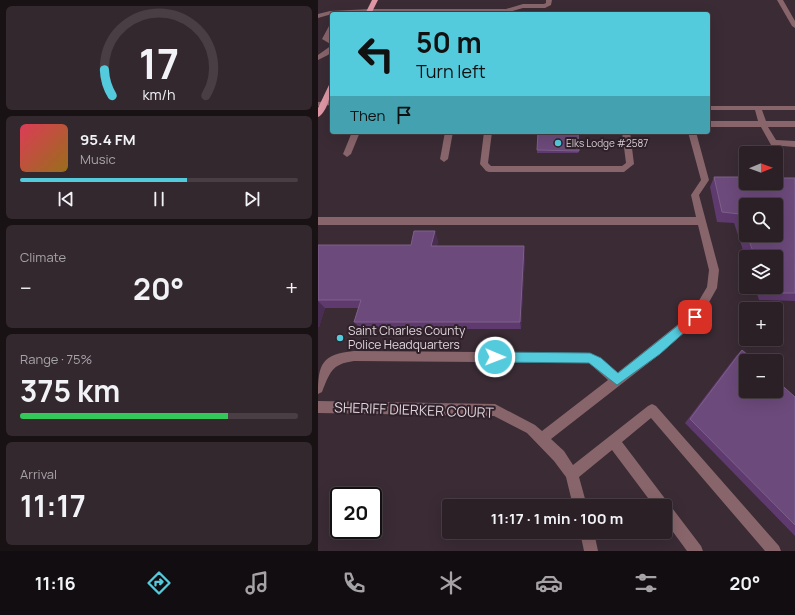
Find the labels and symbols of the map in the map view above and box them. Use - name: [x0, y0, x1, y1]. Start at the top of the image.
- place label: Elks Lodge #2587: [566, 136, 648, 150]
- marker: Elks Lodge #2587: [553, 138, 563, 148]
- north arrow: [739, 146, 783, 190]
- pin: [678, 300, 712, 334]
- place label: Saint Charles County Police Headquarters: [348, 322, 466, 353]
- marker: Saint Charles County Police Headquarters: [335, 333, 345, 343]
- position arrow: [474, 336, 516, 378]
- street label: SHERIFF DIERKER COURT: [334, 397, 495, 422]
- speed limit sign: 20: [330, 487, 382, 539]

